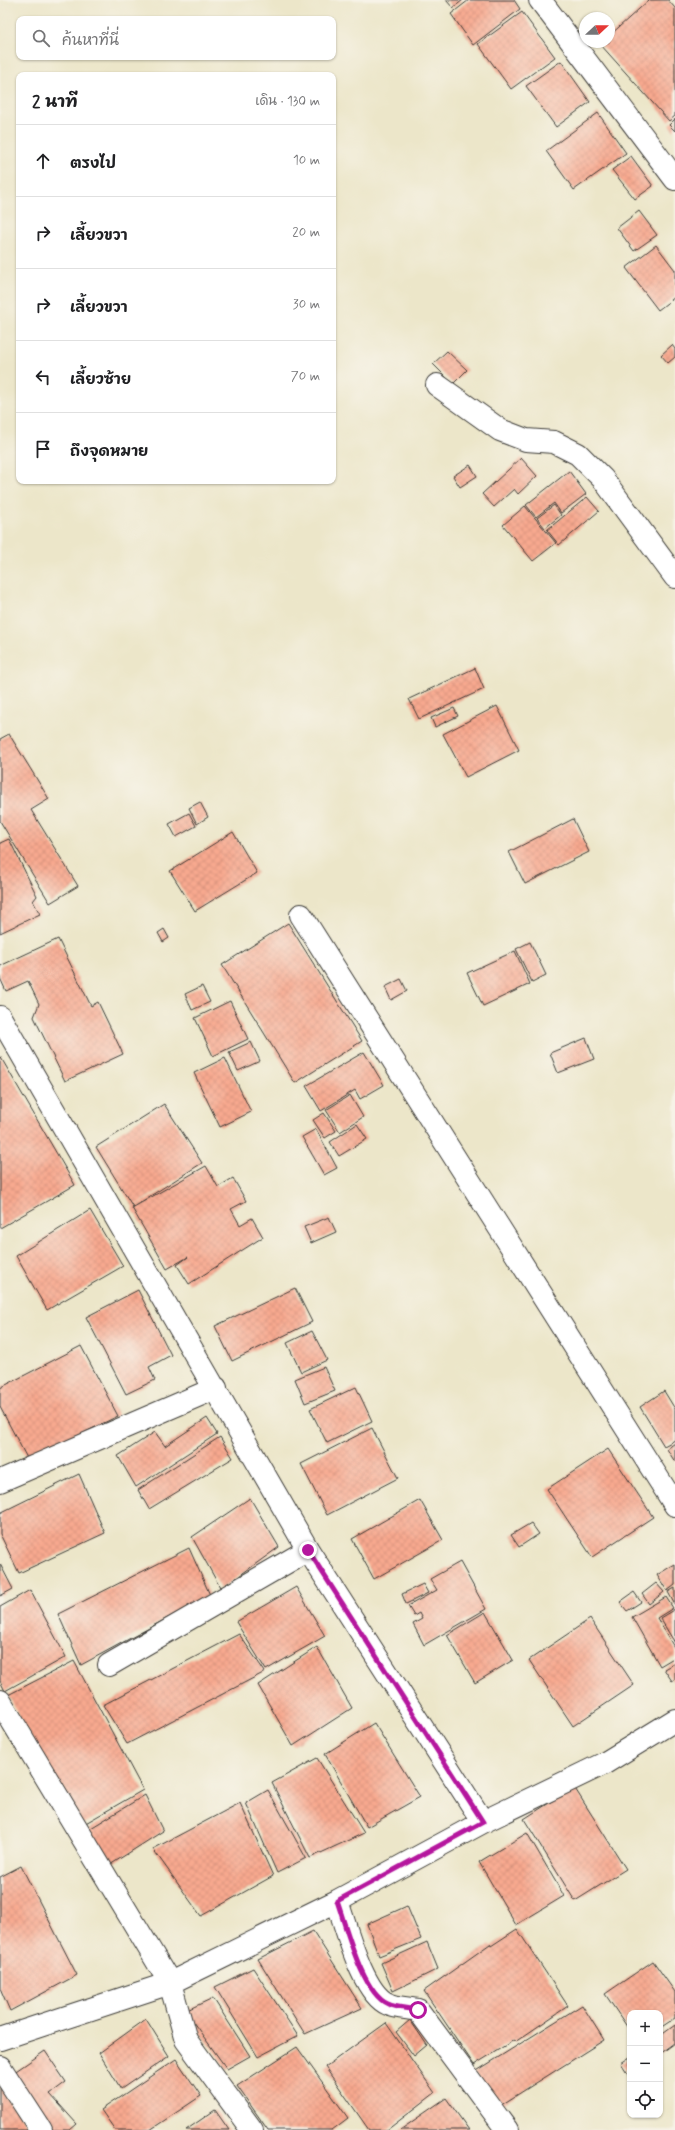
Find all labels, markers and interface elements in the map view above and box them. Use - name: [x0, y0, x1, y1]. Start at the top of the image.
- north arrow: [579, 12, 615, 48]
- search box: [16, 16, 336, 60]
- icon: search: [30, 27, 52, 49]
- text: ค้นหาที่นี่: [62, 31, 119, 51]
- text: 2 นาที: [32, 91, 78, 113]
- text: เดิน · 130 m: [255, 93, 320, 110]
- icon: ahead: [32, 150, 54, 172]
- text: 10 m: [293, 152, 320, 169]
- text: ตรงไป: [70, 154, 116, 174]
- icon: right: [32, 222, 54, 244]
- text: 20 m: [292, 224, 320, 241]
- text: เลี้ยวขวา: [70, 226, 128, 246]
- icon: right: [32, 294, 54, 316]
- text: 30 m: [293, 296, 320, 313]
- text: เลี้ยวขวา: [70, 298, 128, 318]
- icon: left: [32, 366, 54, 388]
- text: 70 m: [291, 368, 320, 385]
- text: เลี้ยวซ้าย: [70, 370, 131, 390]
- icon: arrive: [32, 438, 54, 460]
- text: ถึงจุดหมาย: [70, 442, 148, 462]
- route end: [299, 1541, 317, 1559]
- route start: [409, 2001, 427, 2019]
- map controls: [627, 2010, 663, 2118]
- button: +: [627, 2010, 663, 2046]
- button: −: [627, 2046, 663, 2082]
- button: locate: [627, 2082, 663, 2118]

